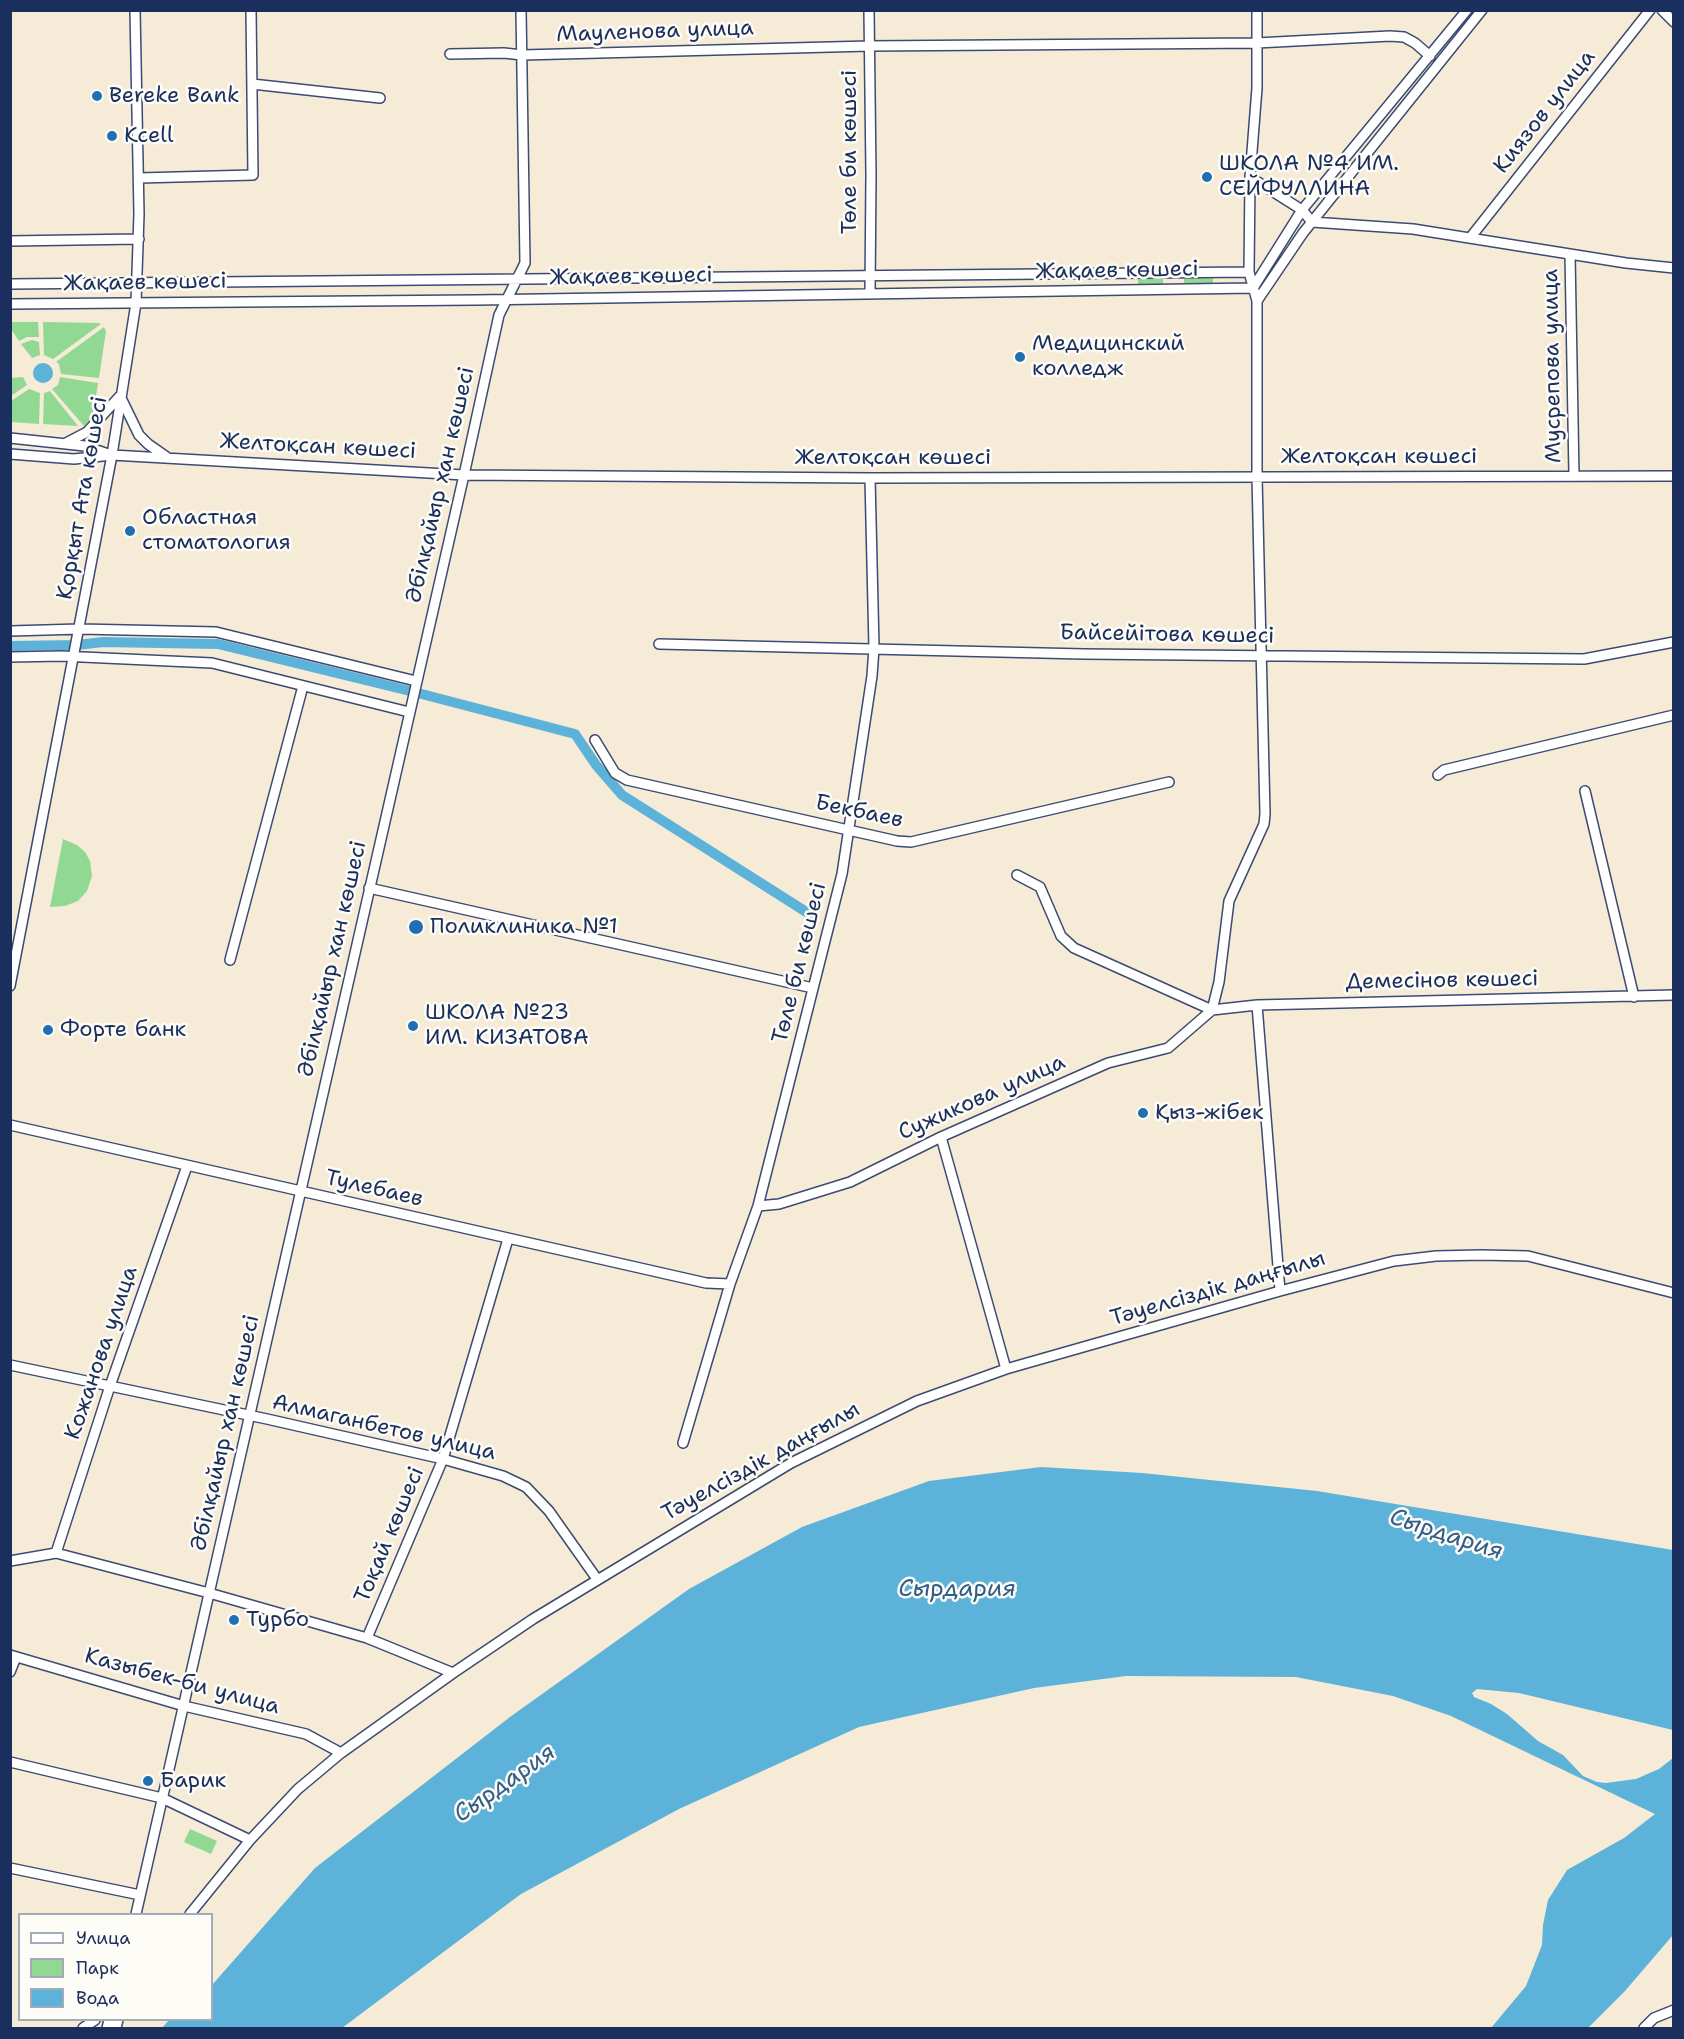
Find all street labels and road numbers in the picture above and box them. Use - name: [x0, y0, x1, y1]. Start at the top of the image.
- street label: Мауленова улица: [556, 15, 754, 49]
- street label: Киязов улица: [1489, 45, 1601, 179]
- street label: Төле би көшесі: [837, 70, 863, 234]
- street label: Жақаев көшесі: [1035, 256, 1199, 286]
- street label: Жақаев көшесі: [549, 262, 713, 292]
- street label: Жақаев көшесі: [63, 268, 227, 298]
- street label: Мусрепова улица: [1538, 269, 1568, 463]
- street label: Әбілқайыр хан көшесі: [401, 364, 481, 606]
- street label: Қорқыт Ата көшесі: [52, 394, 114, 602]
- street label: Желтоқсан көшесі: [219, 429, 417, 465]
- street label: Желтоқсан көшесі: [1281, 444, 1477, 470]
- street label: Желтоқсан көшесі: [795, 445, 991, 471]
- street label: Байсейітова көшесі: [1059, 620, 1275, 650]
- street label: Бекбаев: [813, 790, 905, 834]
- street label: Әбілқайыр хан көшесі: [293, 838, 373, 1080]
- street label: Төле би көшесі: [767, 880, 833, 1046]
- street label: Демесінов көшесі: [1345, 966, 1539, 996]
- street label: Сужикова улица: [894, 1049, 1070, 1147]
- street label: Тулебаев: [323, 1165, 425, 1213]
- street label: Тәуелсіздік даңғылы: [1108, 1246, 1328, 1332]
- street label: Кожанова улица: [60, 1263, 144, 1443]
- street label: Әбілқайыр хан көшесі: [186, 1312, 266, 1554]
- street label: Алмаганбетов улица: [270, 1389, 498, 1467]
- street label: Тәуелсіздік даңғылы: [657, 1397, 865, 1527]
- street label: Тоқай көшесі: [349, 1463, 431, 1607]
- street label: Казыбек-би улица: [82, 1643, 282, 1721]

